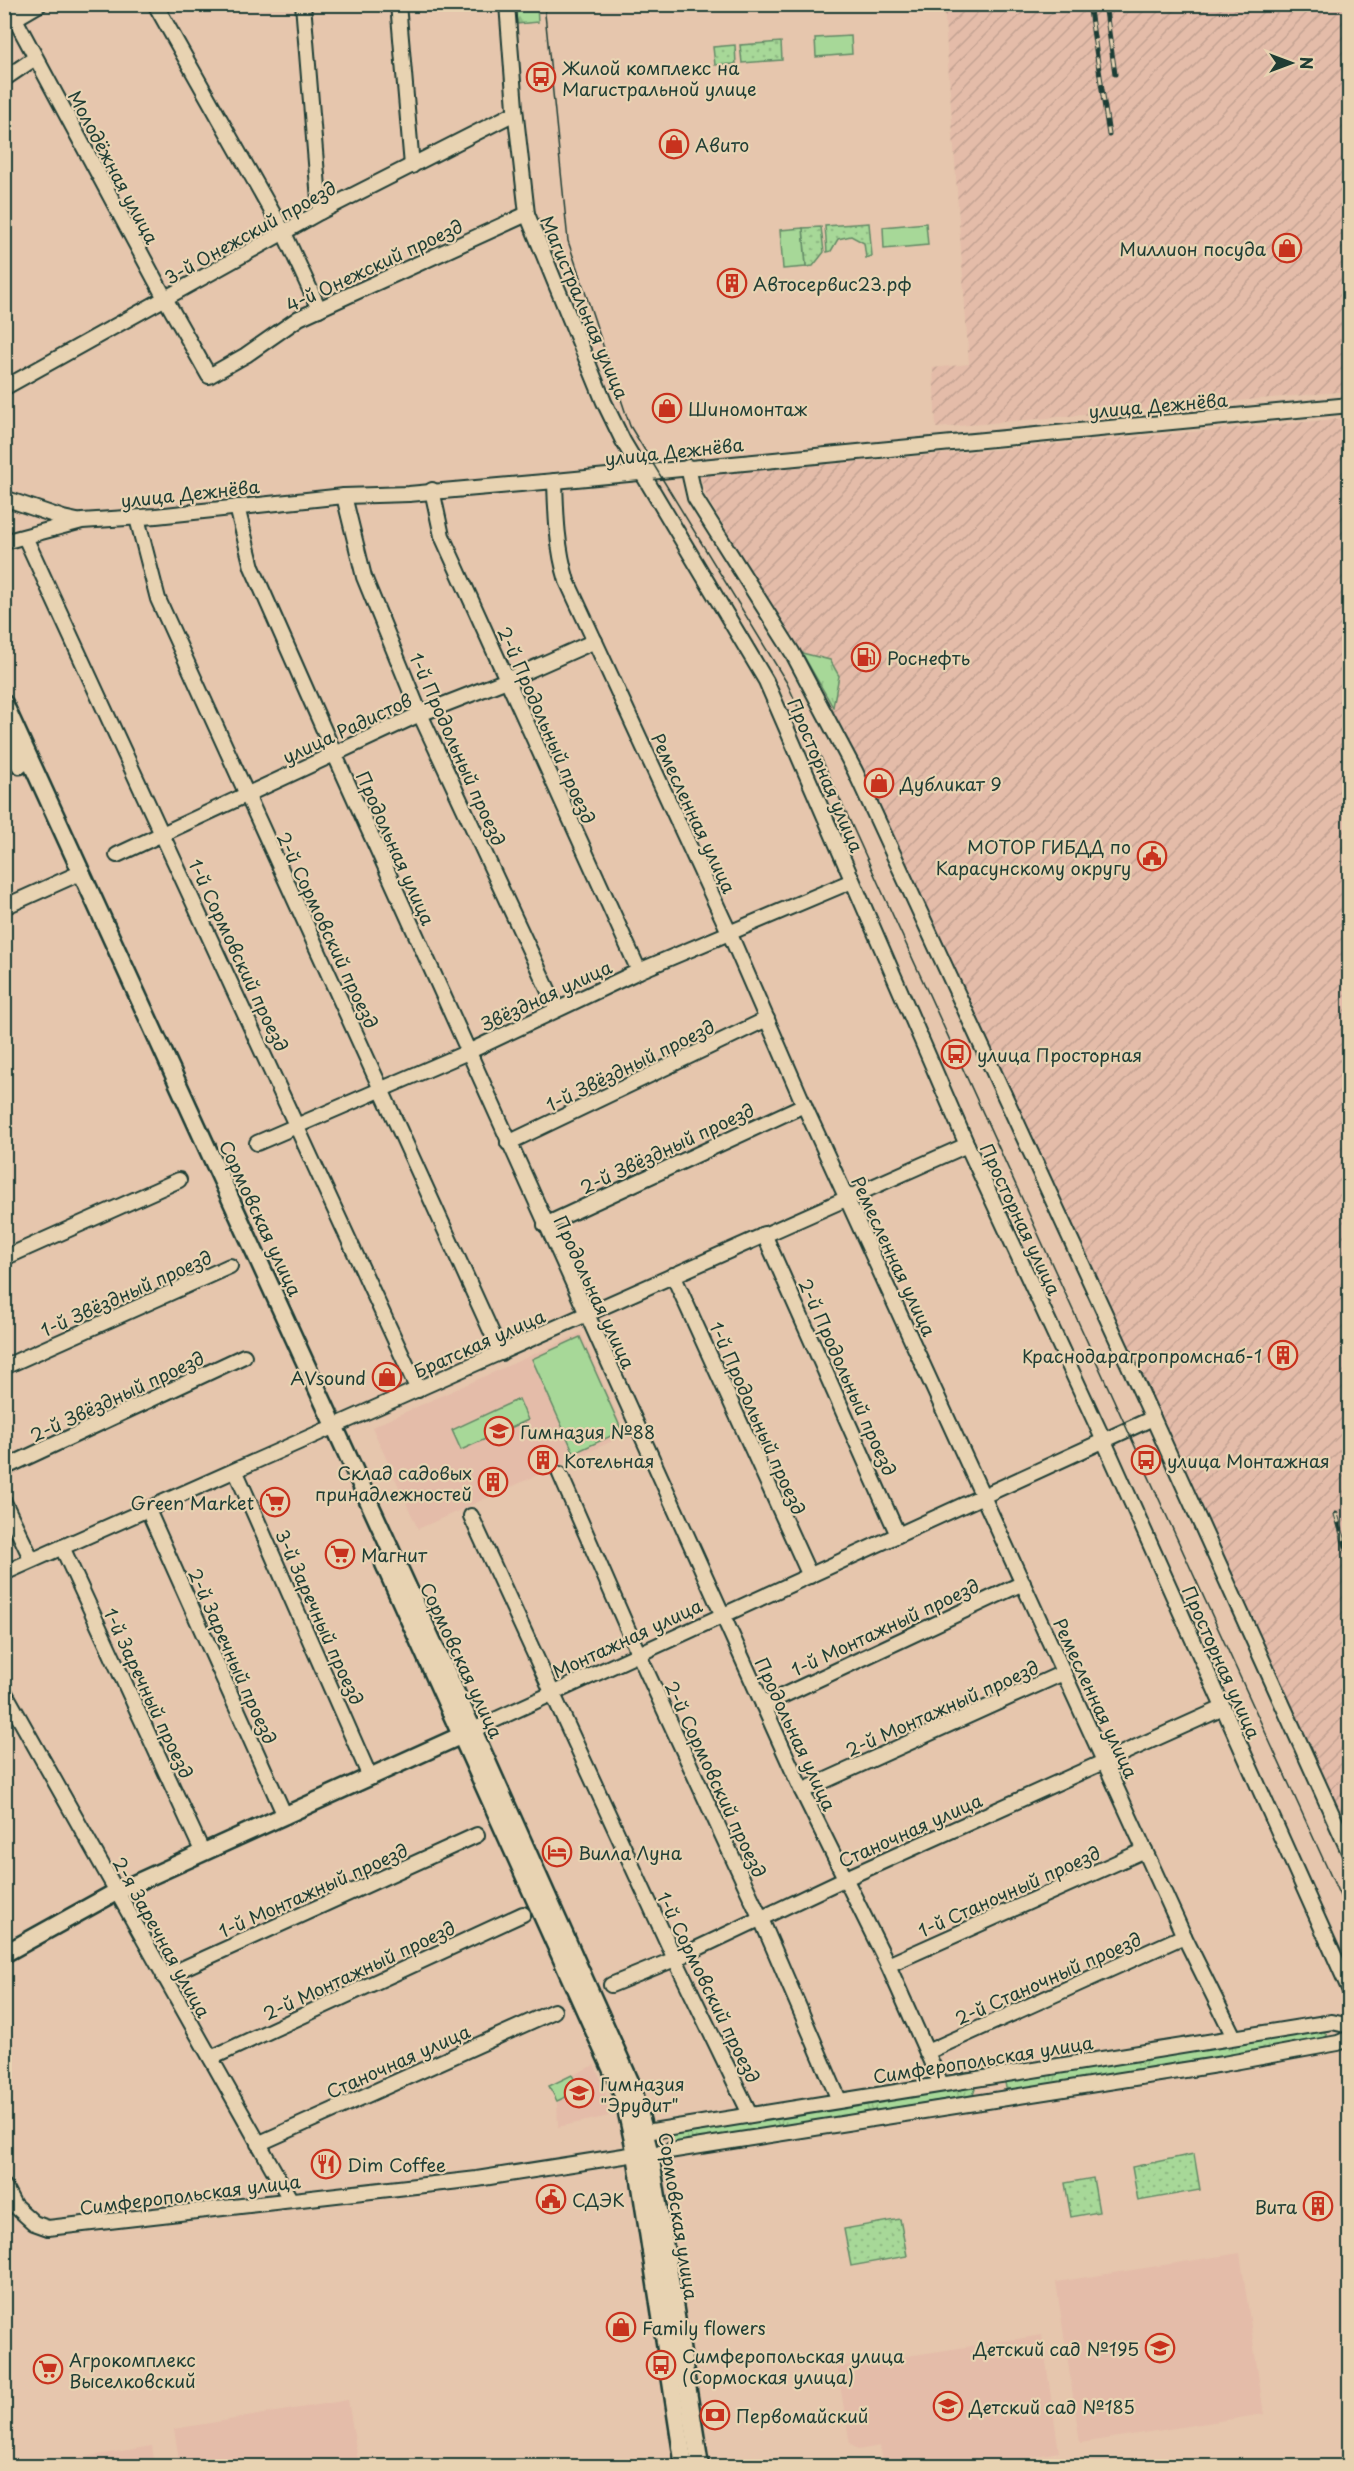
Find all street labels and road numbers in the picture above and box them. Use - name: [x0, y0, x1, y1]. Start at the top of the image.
- street label: Молодёжная улица: [62, 85, 166, 249]
- street label: 3-й Онежский проезд: [159, 173, 341, 291]
- street label: Магистральная улица: [534, 211, 636, 404]
- street label: 4-й Онежский проезд: [281, 212, 467, 318]
- street label: улица Дежнёва: [1087, 385, 1229, 425]
- street label: улица Дежнёва: [603, 430, 745, 472]
- street label: улица Дежнёва: [119, 472, 261, 514]
- street label: 2-й Продольный проезд: [491, 622, 603, 828]
- street label: 1-й Продольный проезд: [403, 648, 513, 850]
- street label: улица Радистов: [278, 686, 416, 770]
- street label: Просторная улица: [781, 694, 871, 857]
- street label: Ремесленная улица: [645, 728, 743, 898]
- street label: Продольная улица: [350, 767, 442, 930]
- street label: 2-й Сормовский проезд: [270, 827, 386, 1033]
- street label: 1-й Сормовский проезд: [182, 854, 296, 1056]
- street label: Звёздная улица: [476, 953, 617, 1037]
- street label: 1-й Звёздный проезд: [541, 1012, 719, 1118]
- street label: 2-й Звёздный проезд: [575, 1096, 759, 1200]
- street label: Сормовская улица: [213, 1136, 309, 1301]
- street label: Просторная улица: [974, 1139, 1068, 1300]
- street label: Ремесленная улица: [845, 1171, 943, 1341]
- street label: Продольная улица: [548, 1211, 643, 1374]
- street label: 1-й Звёздный проезд: [36, 1243, 216, 1343]
- street label: 2-й Продольный проезд: [792, 1274, 904, 1480]
- street label: Братская улица: [409, 1302, 550, 1384]
- street label: 1-й Продольный проезд: [703, 1317, 813, 1519]
- street label: 2-й Звёздный проезд: [25, 1344, 209, 1448]
- street label: 3-й Заречный проезд: [269, 1525, 371, 1709]
- street label: 2-й Заречный проезд: [182, 1564, 284, 1748]
- street label: 1-й Монтажный проезд: [786, 1571, 984, 1683]
- street label: Сормовская улица: [414, 1578, 510, 1743]
- street label: Просторная улица: [1176, 1581, 1268, 1743]
- street label: Монтажная улица: [548, 1591, 707, 1685]
- street label: 1-й Заречный проезд: [98, 1603, 200, 1783]
- street label: Ремесленная улица: [1047, 1613, 1145, 1783]
- street label: Продольная улица: [749, 1653, 844, 1816]
- street label: 2-й Монтажный проезд: [841, 1653, 1043, 1763]
- street label: 2-й Сормовский проезд: [658, 1676, 774, 1882]
- street label: Станочная улица: [834, 1786, 987, 1874]
- street label: 1-й Монтажный проезд: [214, 1836, 412, 1944]
- street label: 1-й Станочный проезд: [914, 1839, 1104, 1943]
- street label: 2-я Заречная улица: [106, 1852, 218, 2023]
- street label: 1-й Сормовский проезд: [651, 1887, 767, 2087]
- street label: 2-й Монтажный проезд: [258, 1914, 460, 2026]
- street label: 2-й Станочный проезд: [951, 1925, 1145, 2031]
- street label: Станочная улица: [322, 2017, 475, 2105]
- street label: Симферопольская улица: [871, 2028, 1096, 2090]
- street label: Сормовская улица: [652, 2130, 706, 2302]
- street label: Симферопольская улица: [78, 2167, 303, 2221]

